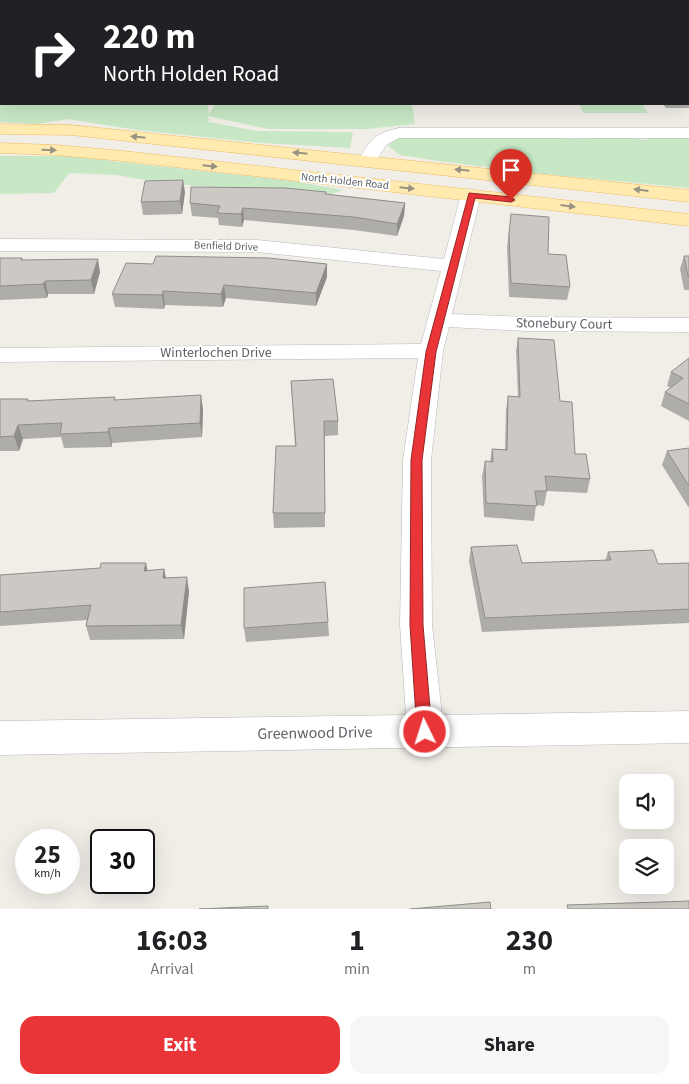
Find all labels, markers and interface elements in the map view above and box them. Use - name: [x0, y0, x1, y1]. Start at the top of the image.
- text: 220 m: [103, 12, 195, 62]
- icon: right: [20, 20, 85, 85]
- text: North Holden Road: [103, 58, 279, 90]
- one-way arrow: [130, 132, 146, 140]
- one-way arrow: [41, 146, 57, 154]
- one-way arrow: [292, 149, 308, 157]
- pin: [490, 149, 532, 200]
- icon: arrive: [497, 156, 525, 184]
- one-way arrow: [203, 162, 219, 170]
- one-way arrow: [453, 166, 469, 174]
- street label: North Holden Road: [300, 169, 390, 193]
- one-way arrow: [399, 184, 415, 192]
- one-way arrow: [632, 186, 648, 194]
- one-way arrow: [560, 202, 576, 210]
- street label: Benfield Drive: [194, 237, 259, 255]
- street label: Stonebury Court: [516, 313, 613, 335]
- street label: Winterlochen Drive: [160, 343, 272, 363]
- position arrow: [398, 705, 450, 757]
- street label: Greenwood Drive: [257, 721, 373, 745]
- map controls: [619, 774, 674, 894]
- button: sound: [619, 774, 674, 829]
- speed limit sign: 30: [90, 829, 155, 894]
- text: 25: [34, 837, 61, 873]
- button: layers: [619, 839, 674, 894]
- text: km/h: [34, 865, 61, 882]
- text: 16:03: [136, 919, 208, 962]
- text: 1: [349, 919, 365, 962]
- text: 230: [506, 919, 553, 962]
- text: Arrival: [150, 958, 193, 980]
- text: min: [344, 958, 370, 980]
- text: m: [523, 958, 536, 980]
- button: Exit: [20, 1016, 340, 1074]
- button: Share: [350, 1016, 669, 1074]

